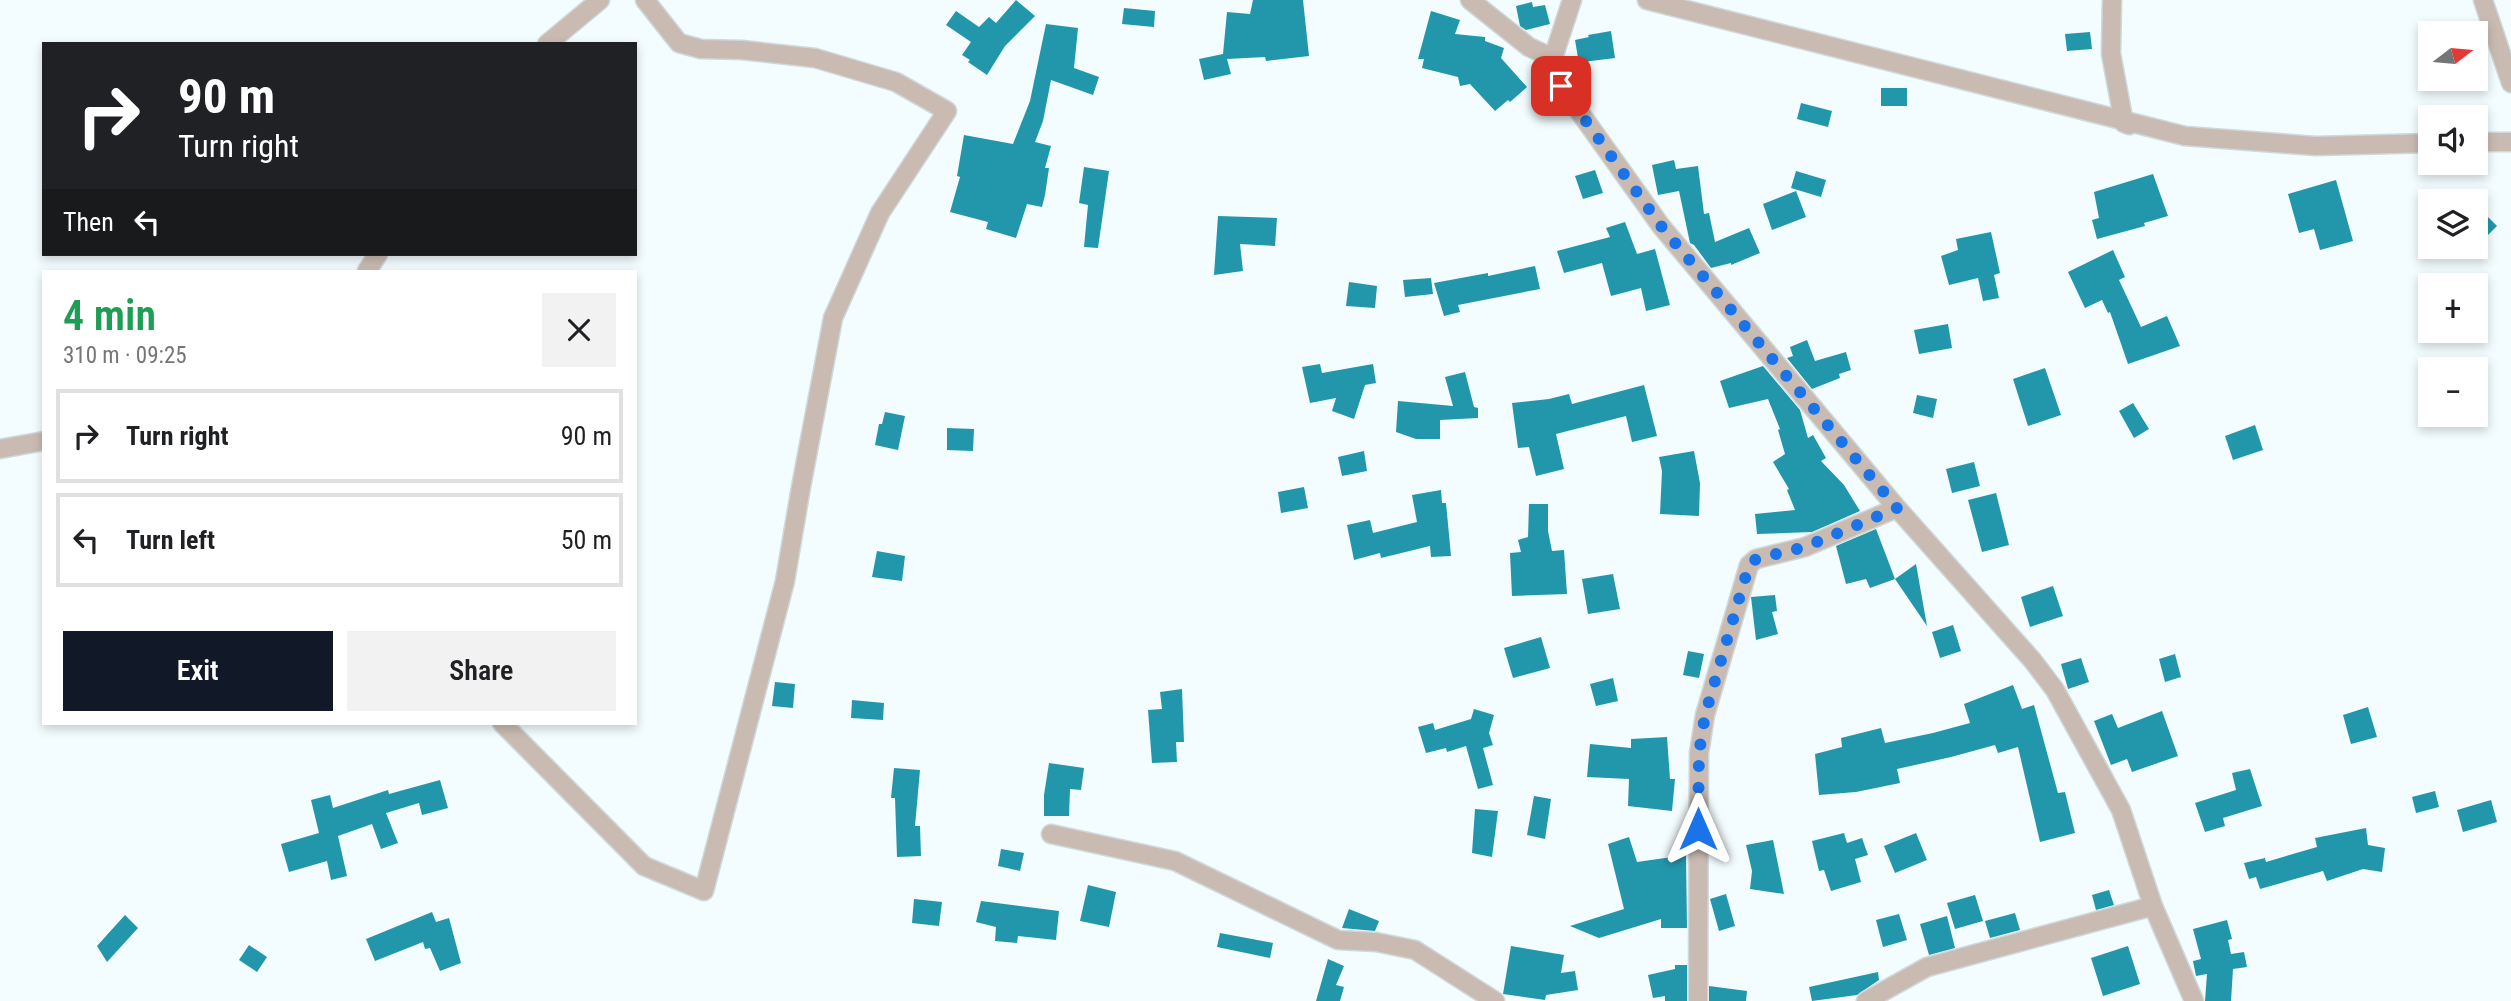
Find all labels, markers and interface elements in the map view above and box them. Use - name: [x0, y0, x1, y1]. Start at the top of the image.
- north arrow: [2418, 21, 2488, 91]
- map controls: [2418, 21, 2488, 427]
- pin: [1531, 56, 1591, 116]
- icon: arrive: [1542, 67, 1580, 105]
- text: 90 m: [178, 68, 275, 125]
- icon: right: [63, 70, 154, 161]
- button: sound: [2418, 105, 2488, 175]
- text: Turn right: [178, 127, 299, 165]
- button: layers: [2418, 189, 2488, 259]
- icon: left: [128, 203, 166, 241]
- text: Then: [63, 207, 114, 237]
- button: +: [2418, 273, 2488, 343]
- text: 4 min: [63, 291, 156, 340]
- button: close: [542, 293, 616, 367]
- text: 310 m · 09:25: [63, 342, 187, 369]
- button: −: [2418, 357, 2488, 427]
- icon: right: [67, 417, 105, 455]
- text: Turn right: [126, 421, 228, 451]
- text: 90 m: [561, 421, 612, 451]
- icon: left: [67, 521, 105, 559]
- text: Turn left: [126, 525, 215, 555]
- text: 50 m: [561, 525, 612, 555]
- button: Exit: [63, 631, 333, 711]
- button: Share: [347, 631, 616, 711]
- position arrow: [1661, 792, 1735, 866]

